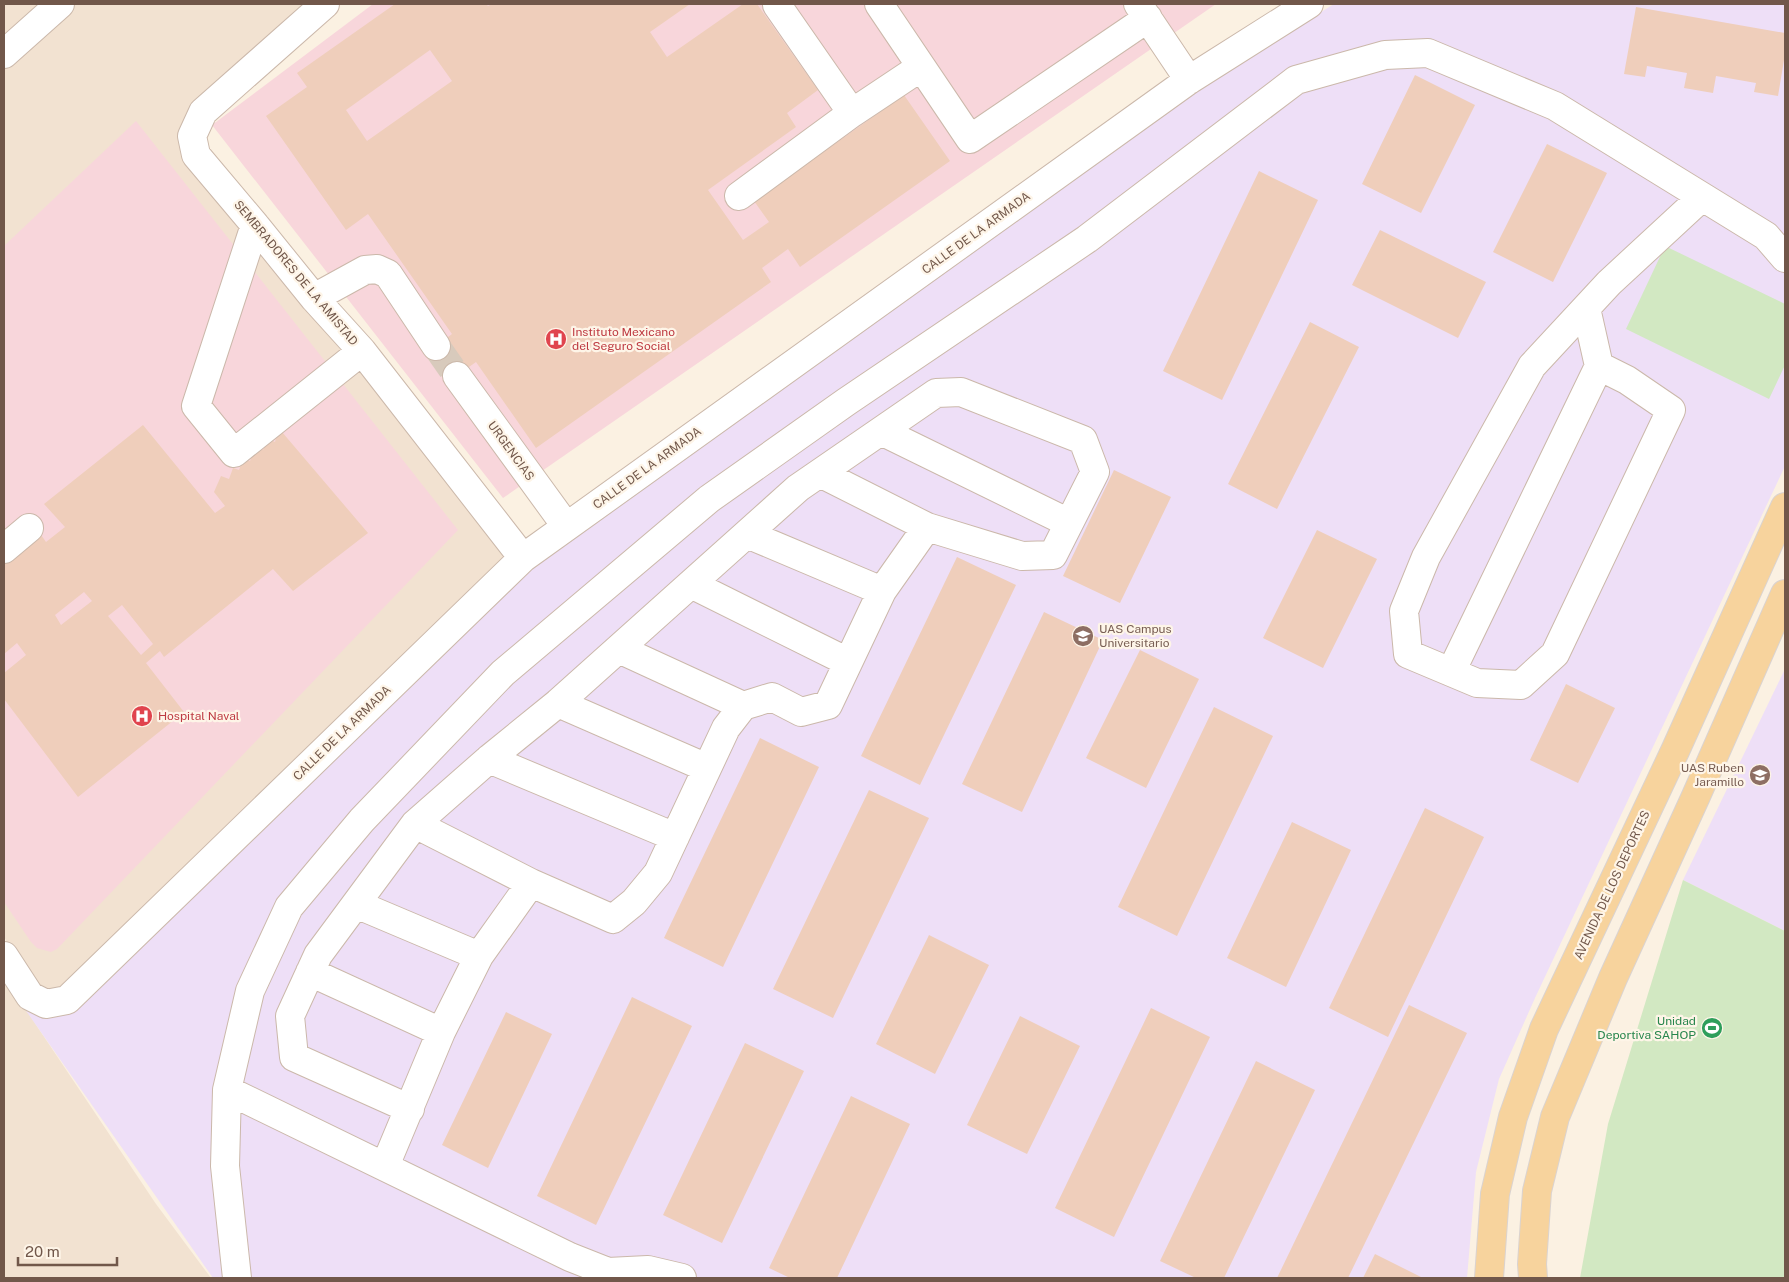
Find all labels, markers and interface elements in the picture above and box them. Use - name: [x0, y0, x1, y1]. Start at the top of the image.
- street label: CALLE DE LA ARMADA: [919, 189, 1033, 277]
- street label: SEMBRADORES DE LA AMISTAD: [231, 198, 361, 348]
- place label: Instituto Mexicano del Seguro Social: [572, 325, 675, 353]
- hospital icon: Instituto Mexicano del Seguro Social: [544, 327, 568, 351]
- street label: URGENCIAS: [485, 419, 537, 483]
- street label: CALLE DE LA ARMADA: [590, 424, 704, 512]
- place label: UAS Campus Universitario: [1099, 622, 1172, 650]
- school or university icon: UAS Campus Universitario: [1071, 624, 1095, 648]
- street label: CALLE DE LA ARMADA: [290, 682, 394, 783]
- hospital icon: Hospital Naval: [130, 704, 154, 728]
- place label: Hospital Naval: [158, 709, 240, 723]
- place label: UAS Ruben Jaramillo: [1681, 761, 1744, 789]
- school or university icon: UAS Ruben Jaramillo: [1748, 763, 1772, 787]
- street label: AVENIDA DE LOS DEPORTES: [1571, 808, 1653, 962]
- place label: Unidad Deportiva SAHOP: [1597, 1014, 1696, 1042]
- sports icon: Unidad Deportiva SAHOP: [1700, 1016, 1724, 1040]
- scale bar: [18, 1234, 116, 1266]
- text: 20 m: [25, 1243, 60, 1260]

